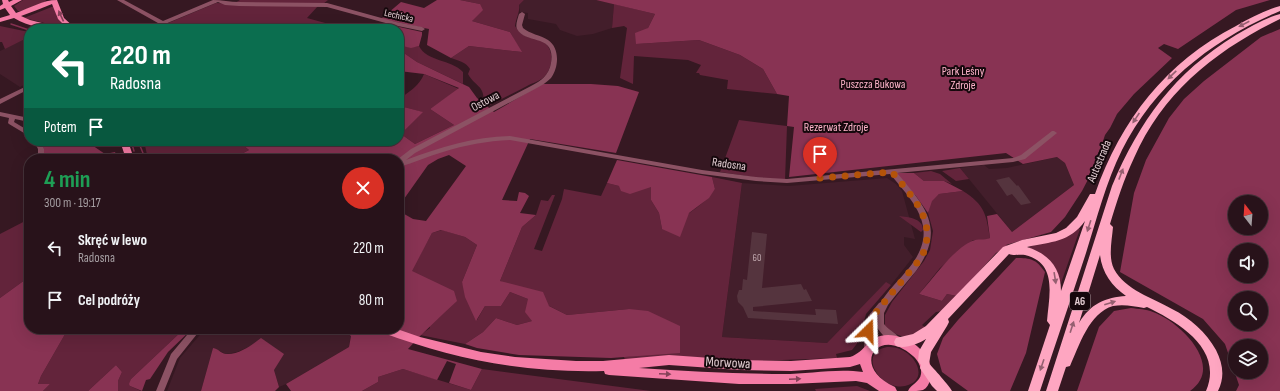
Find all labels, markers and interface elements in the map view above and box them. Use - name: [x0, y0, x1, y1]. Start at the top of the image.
- street label: Lechicka: [383, 7, 415, 25]
- one-way arrow: [58, 10, 64, 22]
- one-way arrow: [1239, 21, 1250, 27]
- text: 220 m: [110, 39, 171, 72]
- icon: left: [44, 40, 96, 92]
- park label: Park Leśny Zdroje: [942, 64, 985, 93]
- one-way arrow: [1167, 70, 1177, 80]
- text: Radosna: [110, 73, 161, 94]
- park label: Puszcza Bukowa: [841, 77, 906, 92]
- street label: Ostowa: [469, 88, 502, 115]
- one-way arrow: [1132, 113, 1140, 123]
- icon: arrive: [85, 116, 107, 138]
- text: Potem: [44, 118, 77, 137]
- park label: Rezerwat Zdroje: [804, 120, 868, 135]
- pin: [803, 137, 837, 178]
- street label: Autostrada: [1084, 138, 1115, 185]
- icon: arrive: [809, 143, 831, 165]
- street label: Radosna: [711, 155, 747, 174]
- text: 4 min: [44, 165, 90, 194]
- button: close: [342, 167, 384, 209]
- one-way arrow: [1119, 168, 1125, 180]
- text: 300 m · 19:17: [44, 195, 101, 211]
- north arrow: [1228, 195, 1268, 235]
- map controls: [1228, 195, 1268, 379]
- one-way arrow: [1086, 220, 1092, 232]
- text: Skręć w lewo: [78, 231, 147, 250]
- icon: left: [44, 237, 66, 259]
- text: 220 m: [353, 239, 384, 258]
- button: sound: [1228, 243, 1268, 283]
- text: Radosna: [78, 250, 115, 266]
- house number: 60: [753, 252, 761, 264]
- one-way arrow: [1052, 272, 1058, 284]
- icon: arrive: [44, 289, 66, 311]
- text: Cel podróży: [78, 291, 140, 310]
- text: 80 m: [359, 291, 384, 310]
- button: search: [1228, 291, 1268, 331]
- road number: A6: [1070, 292, 1090, 310]
- one-way arrow: [1104, 300, 1116, 306]
- position arrow: [847, 310, 889, 352]
- one-way arrow: [1069, 321, 1075, 333]
- button: layers: [1228, 339, 1268, 379]
- street label: Morwowa: [705, 353, 751, 372]
- one-way arrow: [1039, 359, 1045, 371]
- one-way arrow: [659, 370, 671, 377]
- one-way arrow: [789, 376, 802, 382]

